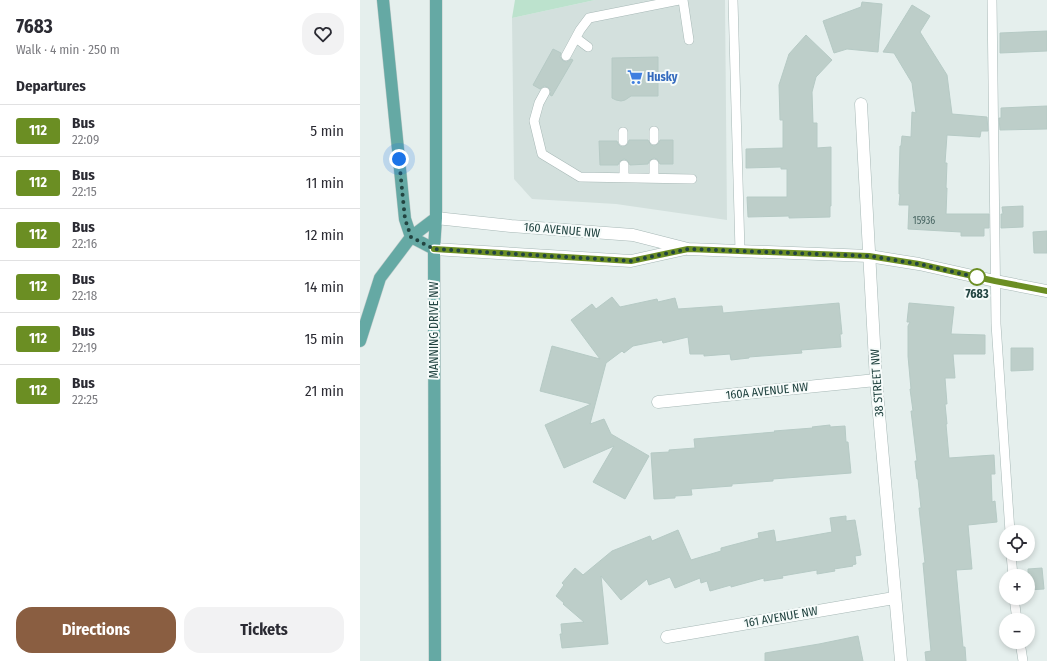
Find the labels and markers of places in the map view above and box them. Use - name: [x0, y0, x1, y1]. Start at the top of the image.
- supermarket icon: Husky: [626, 68, 644, 86]
- place label: Husky: [647, 70, 678, 84]
- marker: 7683: [968, 268, 986, 286]
- place label: 7683: [965, 287, 989, 301]

